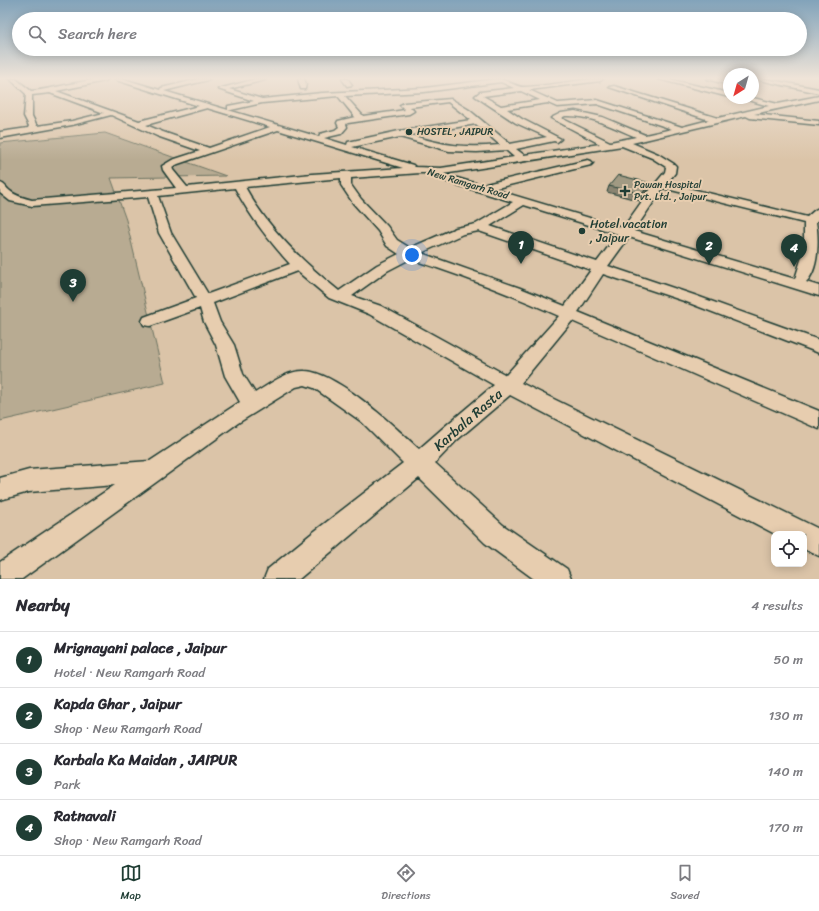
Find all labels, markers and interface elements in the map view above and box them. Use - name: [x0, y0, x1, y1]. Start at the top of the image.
- search box: [12, 12, 807, 56]
- text: Search here: [58, 21, 137, 47]
- icon: search: [26, 23, 48, 45]
- north arrow: [723, 68, 759, 104]
- place label: HOSTEL , JAIPUR: [417, 123, 493, 141]
- marker: HOSTEL , JAIPUR: [404, 127, 414, 137]
- street label: New Ramgarh Road: [425, 163, 511, 205]
- place label: Pawan Hospital Pvt. Ltd. , Jaipur: [634, 176, 708, 206]
- marker: Pawan Hospital Pvt. Ltd. , Jaipur: [619, 185, 631, 197]
- place label: Hotel vacation , Jaipur: [589, 213, 668, 249]
- marker: Hotel vacation , Jaipur: [577, 226, 587, 236]
- pin: 1: [508, 231, 534, 264]
- pin: 2: [696, 232, 722, 265]
- pin: 4: [781, 234, 807, 267]
- your location: [402, 245, 422, 265]
- pin: 3: [60, 269, 86, 302]
- street label: Karbala Rasta: [428, 382, 509, 458]
- map controls: [771, 531, 807, 567]
- button: locate: [771, 531, 807, 567]
- text: Nearby: [16, 590, 70, 620]
- text: 4 results: [751, 594, 803, 617]
- text: Mrignayani palace , Jaipur: [54, 635, 226, 661]
- text: 1: [26, 648, 32, 671]
- text: 50 m: [773, 648, 803, 671]
- text: Hotel · New Ramgarh Road: [54, 661, 205, 684]
- text: Kapda Ghar , Jaipur: [54, 691, 181, 717]
- text: 2: [25, 704, 33, 727]
- text: 130 m: [769, 704, 803, 727]
- text: Shop · New Ramgarh Road: [54, 717, 202, 740]
- text: Karbala Ka Maidan , JAIPUR: [54, 747, 237, 773]
- text: 3: [25, 760, 33, 783]
- text: 140 m: [768, 760, 803, 783]
- text: Park: [54, 773, 81, 796]
- text: Ratnavali: [54, 803, 116, 829]
- text: 4: [25, 816, 33, 839]
- text: 170 m: [768, 816, 803, 839]
- text: Shop · New Ramgarh Road: [54, 829, 202, 852]
- tab: Map: [120, 862, 142, 905]
- tab: Directions: [381, 862, 431, 905]
- tab: Saved: [670, 862, 699, 905]

